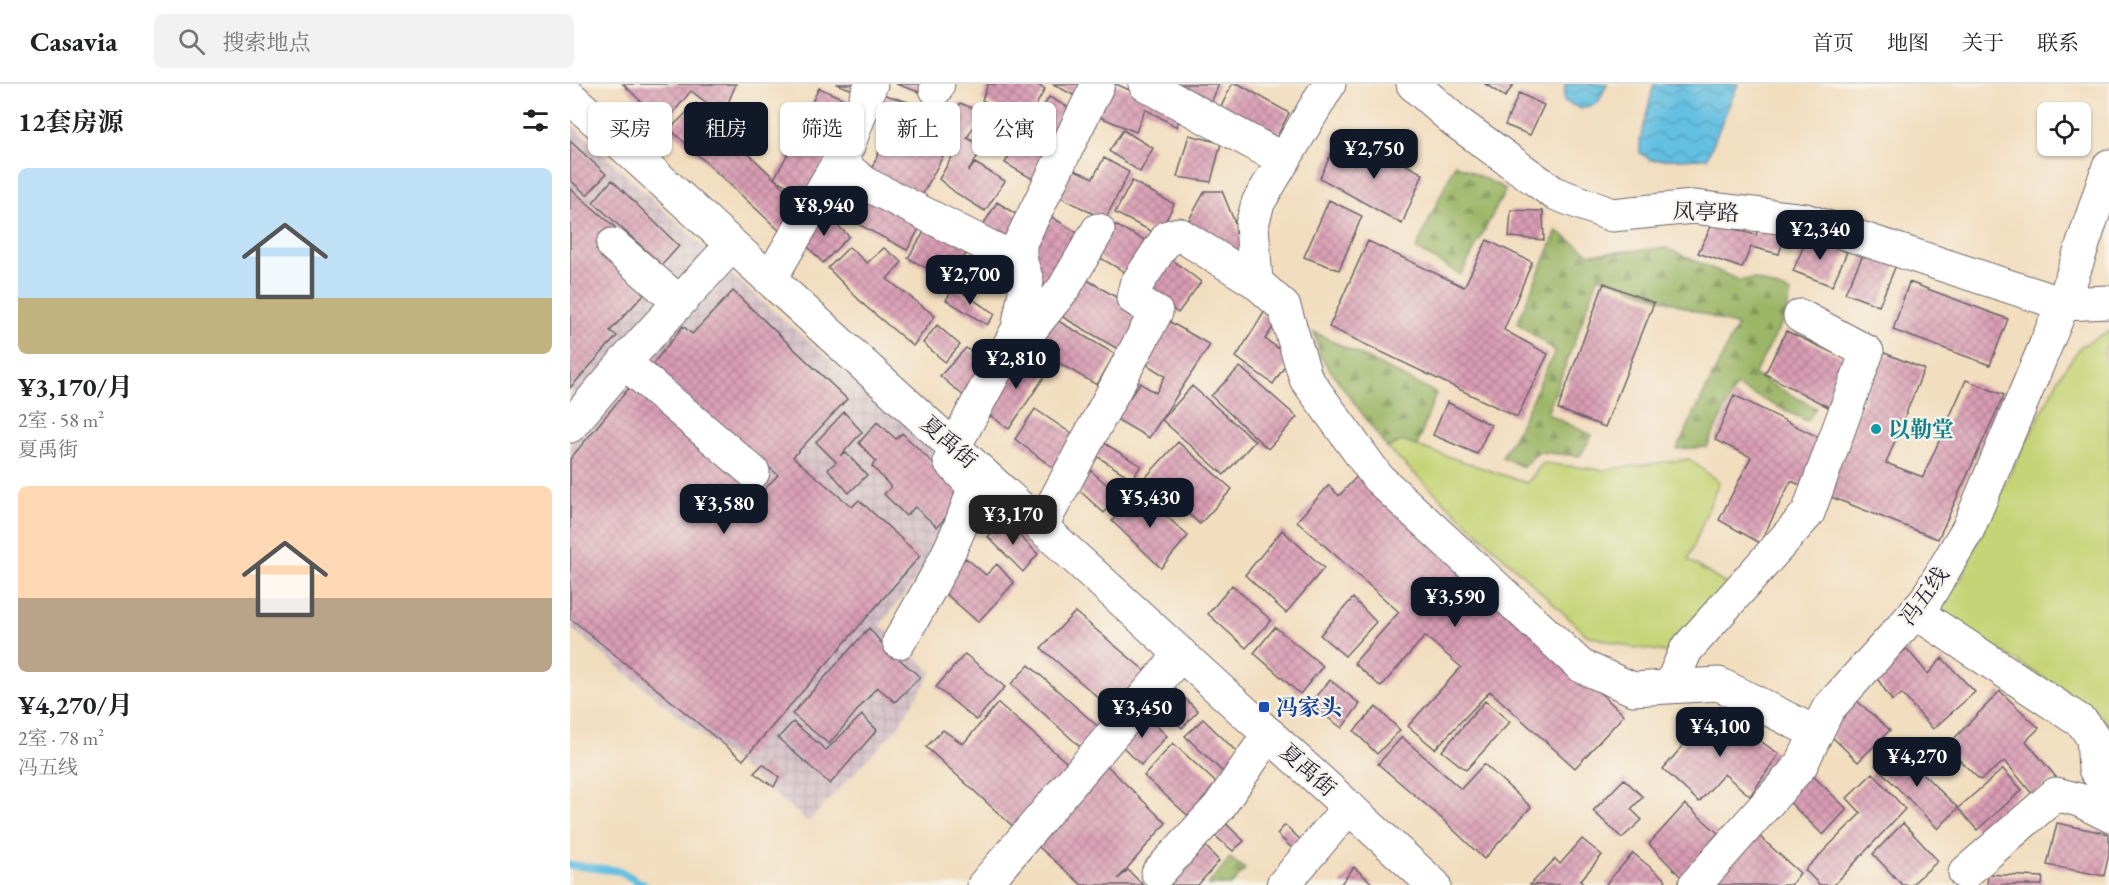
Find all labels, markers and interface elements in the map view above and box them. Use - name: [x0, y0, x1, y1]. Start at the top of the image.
- search box: [154, 14, 574, 68]
- text: Casavia: [30, 23, 118, 59]
- icon: search: [175, 25, 208, 58]
- text: 搜索地点: [223, 28, 311, 57]
- text: 首页: [1812, 29, 1854, 56]
- text: 地图: [1887, 29, 1929, 56]
- text: 关于: [1962, 29, 2004, 56]
- text: 联系: [2037, 29, 2079, 56]
- chip: 买房: [588, 102, 672, 156]
- chip: 租房: [684, 102, 768, 156]
- chip: 筛选: [780, 102, 864, 156]
- chip: 新上: [876, 102, 960, 156]
- chip: 公寓: [972, 102, 1056, 156]
- map controls: [2037, 102, 2091, 156]
- button: locate: [2037, 102, 2091, 156]
- icon: filters: [519, 104, 552, 137]
- text: 12套房源: [18, 105, 124, 139]
- pin: ¥2,750: [1325, 129, 1423, 180]
- text: ¥2,750: [1344, 135, 1404, 161]
- pin: ¥8,940: [775, 186, 873, 237]
- text: ¥8,940: [794, 192, 854, 218]
- street label: 凤亭路: [1673, 196, 1739, 228]
- icon: home: [231, 207, 339, 315]
- pin: ¥2,340: [1771, 210, 1869, 261]
- text: ¥2,340: [1790, 216, 1850, 242]
- pin: ¥2,700: [921, 255, 1019, 306]
- text: ¥2,700: [940, 261, 1000, 287]
- pin: ¥2,810: [967, 339, 1065, 390]
- text: ¥2,810: [986, 345, 1046, 371]
- text: ¥3,170/月: [18, 370, 133, 404]
- text: 2室 · 58 m²: [18, 407, 104, 433]
- street label: 夏禹街: [915, 409, 983, 475]
- place label: 以勒堂: [1888, 415, 1954, 444]
- marker: 以勒堂: [1869, 422, 1883, 436]
- text: 夏禹街: [18, 436, 78, 462]
- pin: ¥5,430: [1101, 478, 1199, 529]
- pin: ¥3,580: [675, 484, 773, 535]
- text: ¥5,430: [1120, 484, 1180, 510]
- text: ¥3,580: [694, 490, 754, 516]
- pin: ¥3,170: [964, 495, 1062, 546]
- text: ¥3,170: [983, 501, 1043, 527]
- icon: home: [231, 525, 339, 633]
- street label: 冯五线: [1893, 561, 1955, 631]
- pin: ¥3,590: [1406, 577, 1504, 628]
- text: ¥3,590: [1425, 583, 1485, 609]
- text: ¥4,270/月: [18, 688, 133, 722]
- pin: ¥3,450: [1093, 688, 1191, 739]
- place label: 冯家头: [1276, 693, 1342, 722]
- text: ¥3,450: [1112, 694, 1172, 720]
- marker: 冯家头: [1257, 700, 1271, 714]
- pin: ¥4,100: [1671, 707, 1769, 758]
- text: ¥4,100: [1690, 713, 1750, 739]
- text: 2室 · 78 m²: [18, 725, 104, 751]
- street label: 夏禹街: [1274, 737, 1342, 803]
- pin: ¥4,270: [1868, 737, 1966, 788]
- text: ¥4,270: [1887, 743, 1947, 769]
- text: 冯五线: [18, 754, 78, 780]

